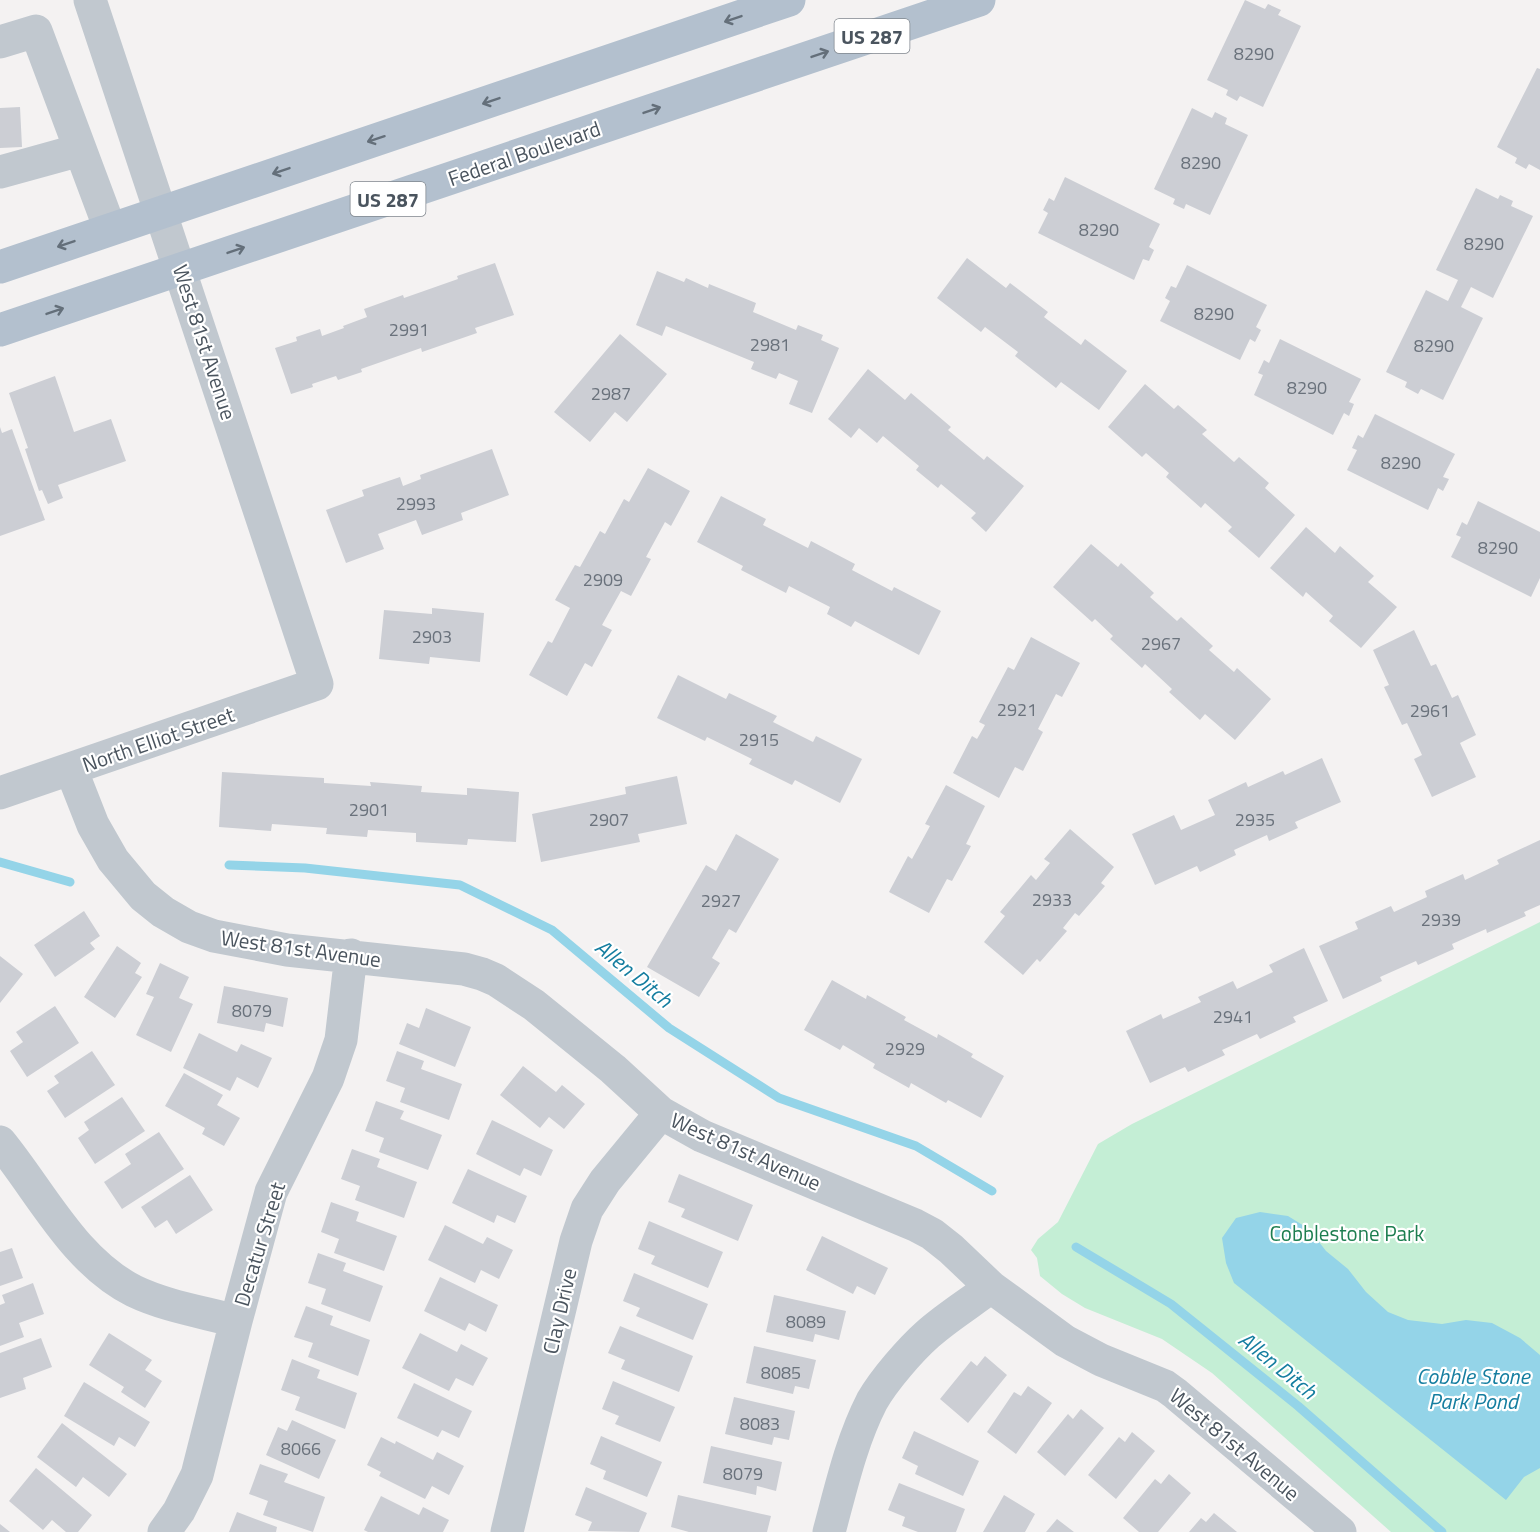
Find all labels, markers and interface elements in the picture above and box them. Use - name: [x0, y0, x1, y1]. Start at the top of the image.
- one-way arrow: [725, 14, 743, 25]
- road number: US 287: [834, 19, 910, 53]
- house number: 8290: [1234, 40, 1274, 67]
- one-way arrow: [810, 47, 829, 58]
- one-way arrow: [482, 96, 501, 107]
- one-way arrow: [642, 104, 661, 115]
- street label: Federal Boulevard: [443, 112, 605, 194]
- one-way arrow: [367, 134, 386, 145]
- house number: 8290: [1181, 149, 1221, 176]
- one-way arrow: [272, 166, 291, 177]
- road number: US 287: [350, 182, 426, 216]
- house number: 8290: [1079, 216, 1119, 243]
- house number: 8290: [1464, 230, 1504, 257]
- one-way arrow: [57, 239, 76, 250]
- one-way arrow: [226, 244, 245, 255]
- street label: West 81st Avenue: [165, 260, 245, 424]
- house number: 8290: [1194, 300, 1234, 327]
- one-way arrow: [45, 305, 64, 316]
- house number: 2991: [389, 316, 429, 343]
- house number: 2981: [750, 331, 790, 358]
- house number: 8290: [1414, 332, 1454, 359]
- house number: 8290: [1287, 374, 1327, 401]
- house number: 2987: [591, 380, 631, 407]
- house number: 8290: [1381, 449, 1421, 476]
- house number: 2993: [396, 490, 436, 517]
- house number: 8290: [1478, 534, 1518, 561]
- house number: 2909: [583, 566, 623, 593]
- house number: 2903: [412, 623, 452, 650]
- house number: 2967: [1141, 630, 1181, 657]
- house number: 2921: [997, 696, 1037, 723]
- house number: 2961: [1410, 697, 1450, 724]
- street label: North Elliot Street: [78, 698, 239, 780]
- house number: 2915: [739, 726, 779, 753]
- house number: 2901: [349, 796, 389, 823]
- house number: 2907: [589, 806, 629, 833]
- house number: 2935: [1235, 806, 1275, 833]
- house number: 2933: [1032, 886, 1072, 913]
- house number: 2927: [701, 887, 741, 914]
- house number: 2939: [1421, 906, 1461, 933]
- street label: West 81st Avenue: [219, 921, 383, 975]
- water label: Allen Ditch: [588, 930, 681, 1016]
- house number: 8079: [232, 997, 272, 1024]
- house number: 2941: [1213, 1003, 1253, 1030]
- house number: 2929: [885, 1035, 925, 1062]
- street label: West 81st Avenue: [666, 1104, 826, 1198]
- street label: Decatur Street: [225, 1177, 293, 1310]
- park label: Cobblestone Park: [1270, 1217, 1424, 1249]
- street label: Clay Drive: [534, 1265, 584, 1357]
- house number: 8089: [786, 1308, 826, 1335]
- water label: Allen Ditch: [1231, 1323, 1325, 1408]
- house number: 8085: [761, 1359, 801, 1386]
- water label: Cobble Stone Park Pond: [1416, 1359, 1531, 1418]
- street label: West 81st Avenue: [1163, 1380, 1307, 1508]
- house number: 8083: [740, 1410, 780, 1437]
- house number: 8066: [281, 1435, 321, 1462]
- house number: 8079: [723, 1460, 763, 1487]

